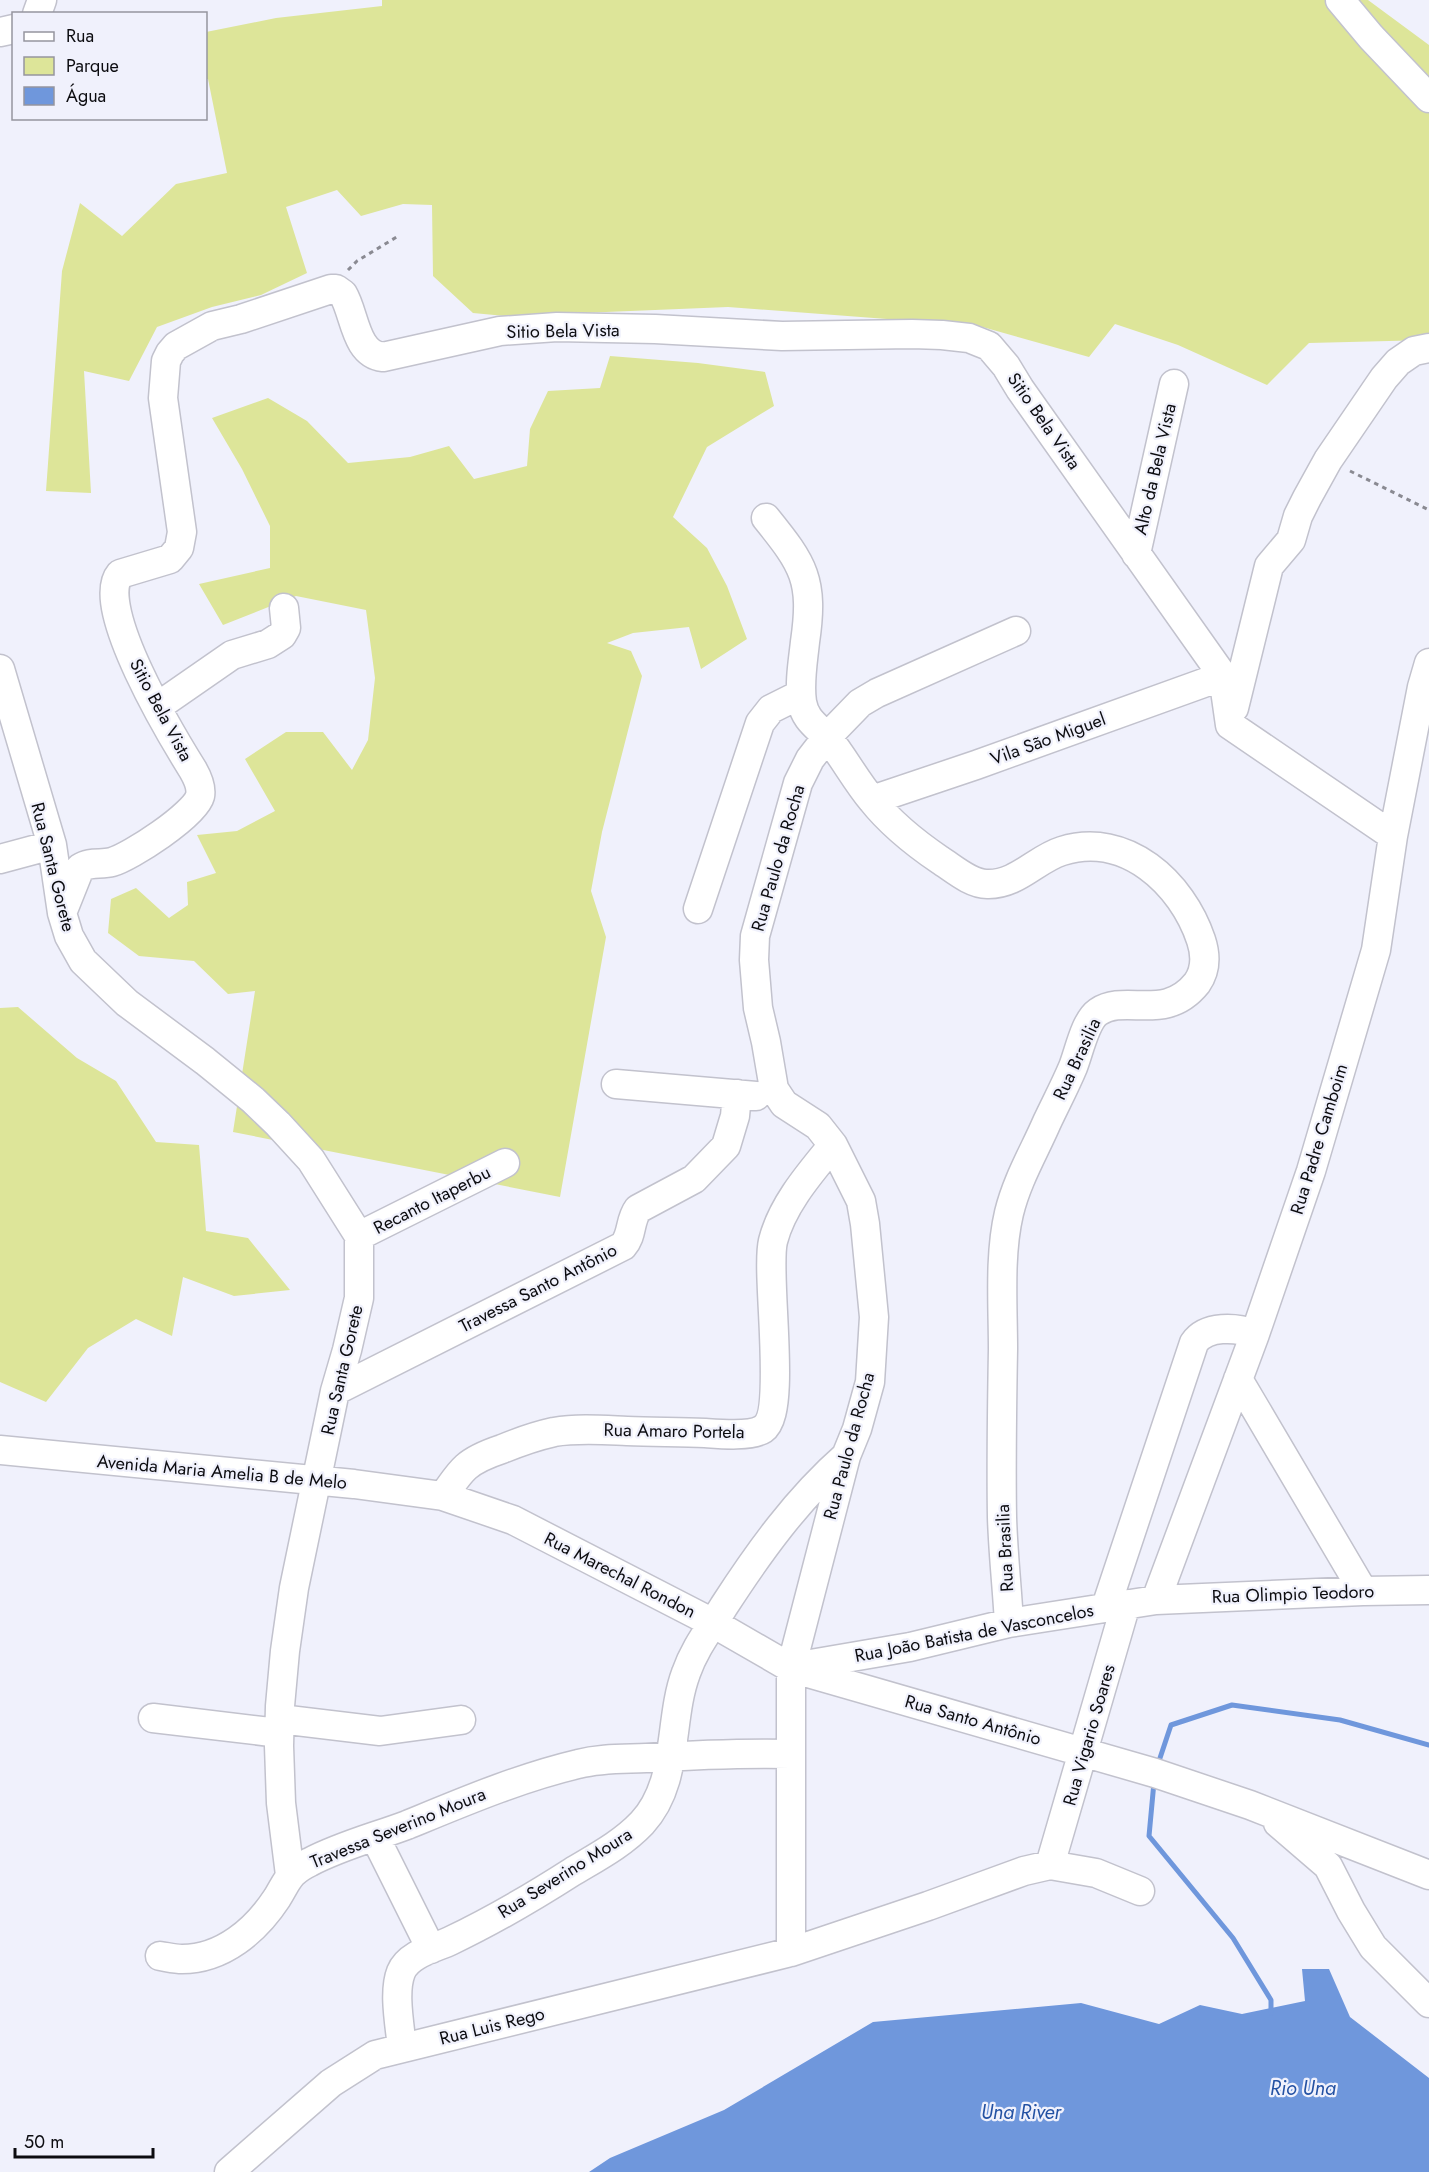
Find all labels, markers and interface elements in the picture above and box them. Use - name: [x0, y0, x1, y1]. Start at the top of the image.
- legend: [12, 12, 207, 120]
- text: Rua: [66, 23, 94, 49]
- text: Parque: [66, 53, 119, 79]
- text: Água: [66, 83, 106, 109]
- street label: Sitio Bela Vista: [506, 317, 620, 345]
- street label: Sitio Bela Vista: [1001, 367, 1087, 475]
- street label: Alto da Bela Vista: [1127, 401, 1183, 537]
- street label: Sitio Bela Vista: [123, 654, 199, 766]
- street label: Vila São Miguel: [987, 706, 1109, 772]
- street label: Rua Paulo da Rocha: [745, 782, 811, 934]
- street label: Rua Santa Gorete: [24, 800, 82, 934]
- street label: Rua Brasilia: [1047, 1014, 1107, 1104]
- street label: Rua Padre Camboim: [1284, 1060, 1354, 1218]
- street label: Recanto Itaperbu: [369, 1159, 495, 1241]
- street label: Travessa Santo Antônio: [455, 1237, 622, 1339]
- street label: Rua Santa Gorete: [314, 1303, 370, 1437]
- street label: Rua Paulo da Rocha: [817, 1370, 881, 1522]
- street label: Rua Amaro Portela: [603, 1417, 745, 1445]
- street label: Avenida Maria Amelia B de Melo: [96, 1448, 348, 1496]
- street label: Rua Brasilia: [990, 1503, 1020, 1593]
- street label: Rua Marechal Rondon: [540, 1525, 700, 1625]
- street label: Rua Olimpio Teodoro: [1211, 1578, 1375, 1610]
- street label: Rua João Batista de Vasconcelos: [852, 1597, 1096, 1669]
- street label: Rua Vigario Soares: [1056, 1661, 1122, 1809]
- street label: Rua Santo Antônio: [902, 1688, 1044, 1752]
- street label: Travessa Severino Moura: [306, 1781, 490, 1875]
- street label: Rua Severino Moura: [493, 1821, 637, 1925]
- street label: Rua Luis Rego: [437, 2000, 547, 2052]
- water label: Rio Una: [1270, 2074, 1336, 2103]
- water label: Una River: [981, 2098, 1062, 2127]
- scale bar: [15, 2121, 153, 2159]
- text: 50 m: [24, 2129, 64, 2155]

